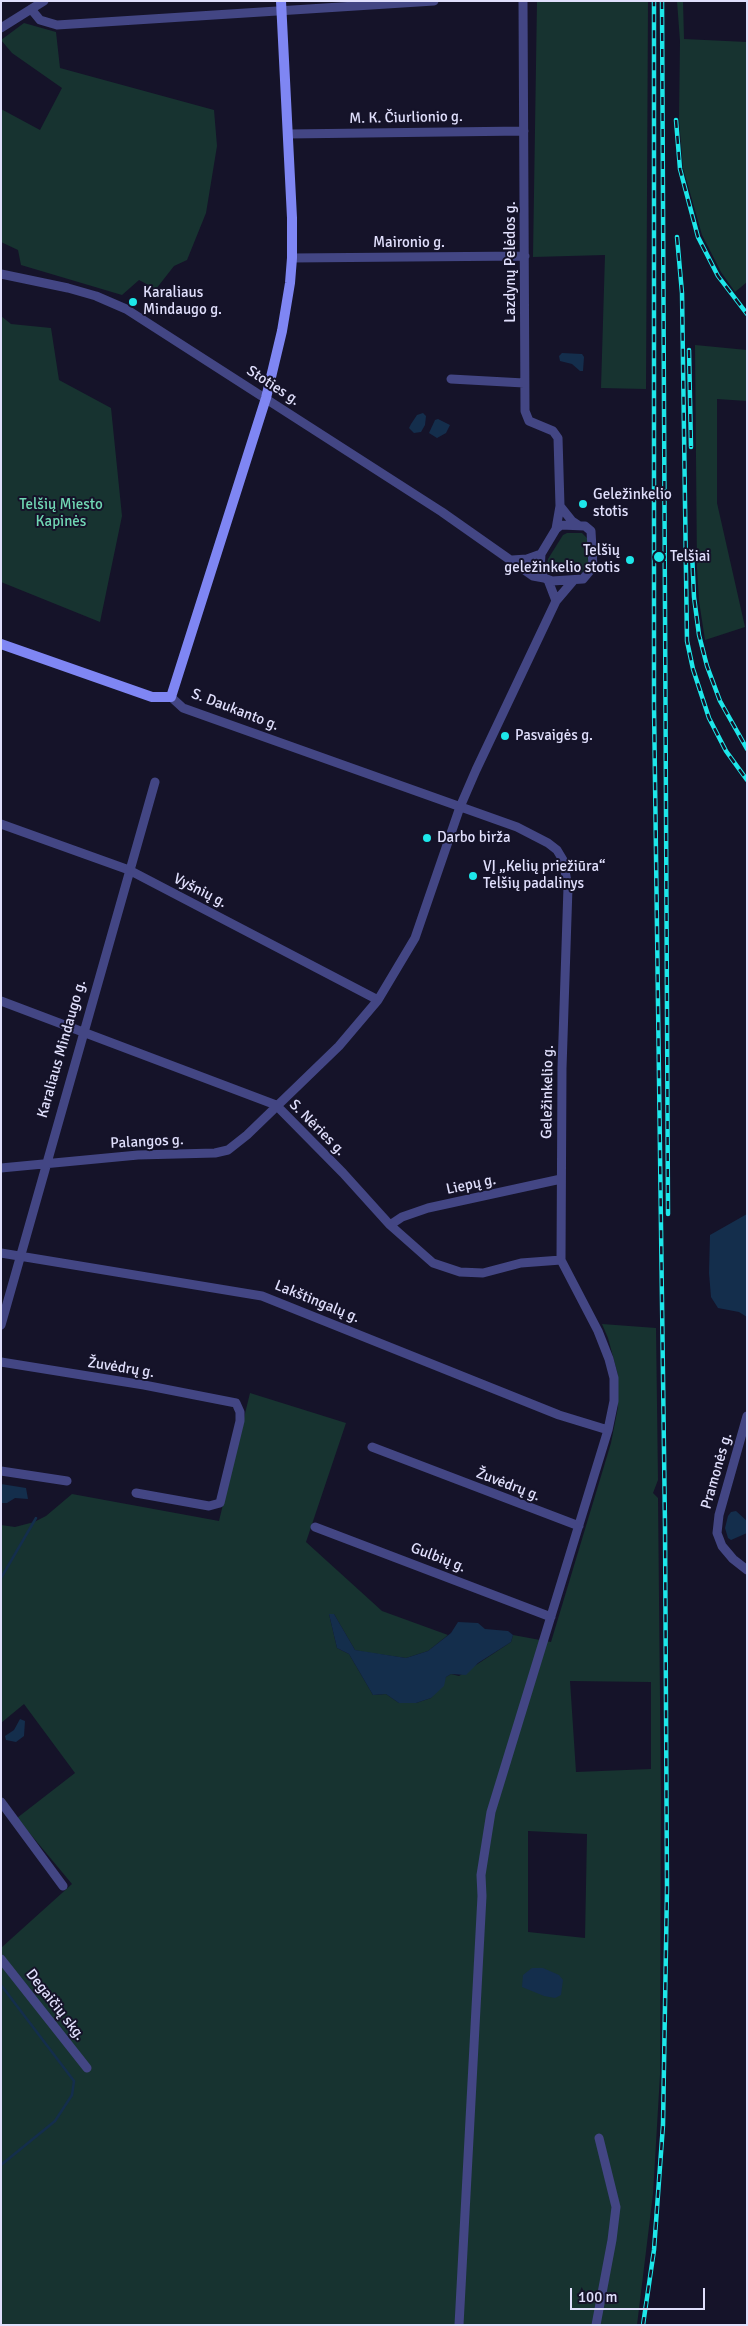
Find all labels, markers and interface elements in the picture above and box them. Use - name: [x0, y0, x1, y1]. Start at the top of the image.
- street label: M. K. Čiurlionio g.: [349, 108, 463, 128]
- street label: Lazdynų Pelėdos g.: [502, 201, 520, 323]
- street label: Maironio g.: [373, 234, 445, 252]
- place label: Karaliaus Mindaugo g.: [143, 284, 222, 319]
- marker: Karaliaus Mindaugo g.: [127, 296, 139, 308]
- street label: Stoties g.: [243, 362, 303, 410]
- place label: Geležinkelio stotis: [593, 486, 672, 521]
- park label: Telšių Miesto Kapinės: [19, 496, 103, 531]
- marker: Geležinkelio stotis: [577, 498, 589, 510]
- place label: Telšių geležinkelio stotis: [504, 542, 620, 577]
- place label: Telšiai: [670, 548, 710, 566]
- marker: Telšiai: [652, 550, 666, 564]
- marker: Telšių geležinkelio stotis: [624, 554, 636, 566]
- street label: S. Daukanto g.: [189, 685, 281, 735]
- place label: Pasvaigės g.: [515, 727, 593, 745]
- marker: Pasvaigės g.: [499, 730, 511, 742]
- place label: Darbo birža: [437, 829, 511, 847]
- marker: Darbo birža: [421, 832, 433, 844]
- place label: VĮ „Kelių priežiūra“ Telšių padalinys: [483, 858, 605, 893]
- street label: Vyšnių g.: [170, 870, 230, 912]
- marker: VĮ „Kelių priežiūra“ Telšių padalinys: [467, 870, 479, 882]
- street label: Karaliaus Mindaugo g.: [34, 978, 90, 1120]
- street label: Geležinkelio g.: [538, 1045, 558, 1139]
- street label: S. Nėries g.: [285, 1096, 349, 1160]
- street label: Palangos g.: [110, 1131, 184, 1153]
- street label: Liepų g.: [444, 1171, 498, 1199]
- street label: Lakštingalų g.: [272, 1277, 362, 1327]
- street label: Žuvėdrų g.: [86, 1354, 156, 1382]
- street label: Pramonės g.: [698, 1431, 736, 1511]
- street label: Žuvėdrų g.: [473, 1465, 543, 1505]
- street label: Gulbių g.: [408, 1539, 468, 1577]
- street label: Degaičių skg.: [22, 1966, 88, 2044]
- scale bar: [573, 2278, 708, 2310]
- text: 100 m: [578, 2288, 618, 2306]

